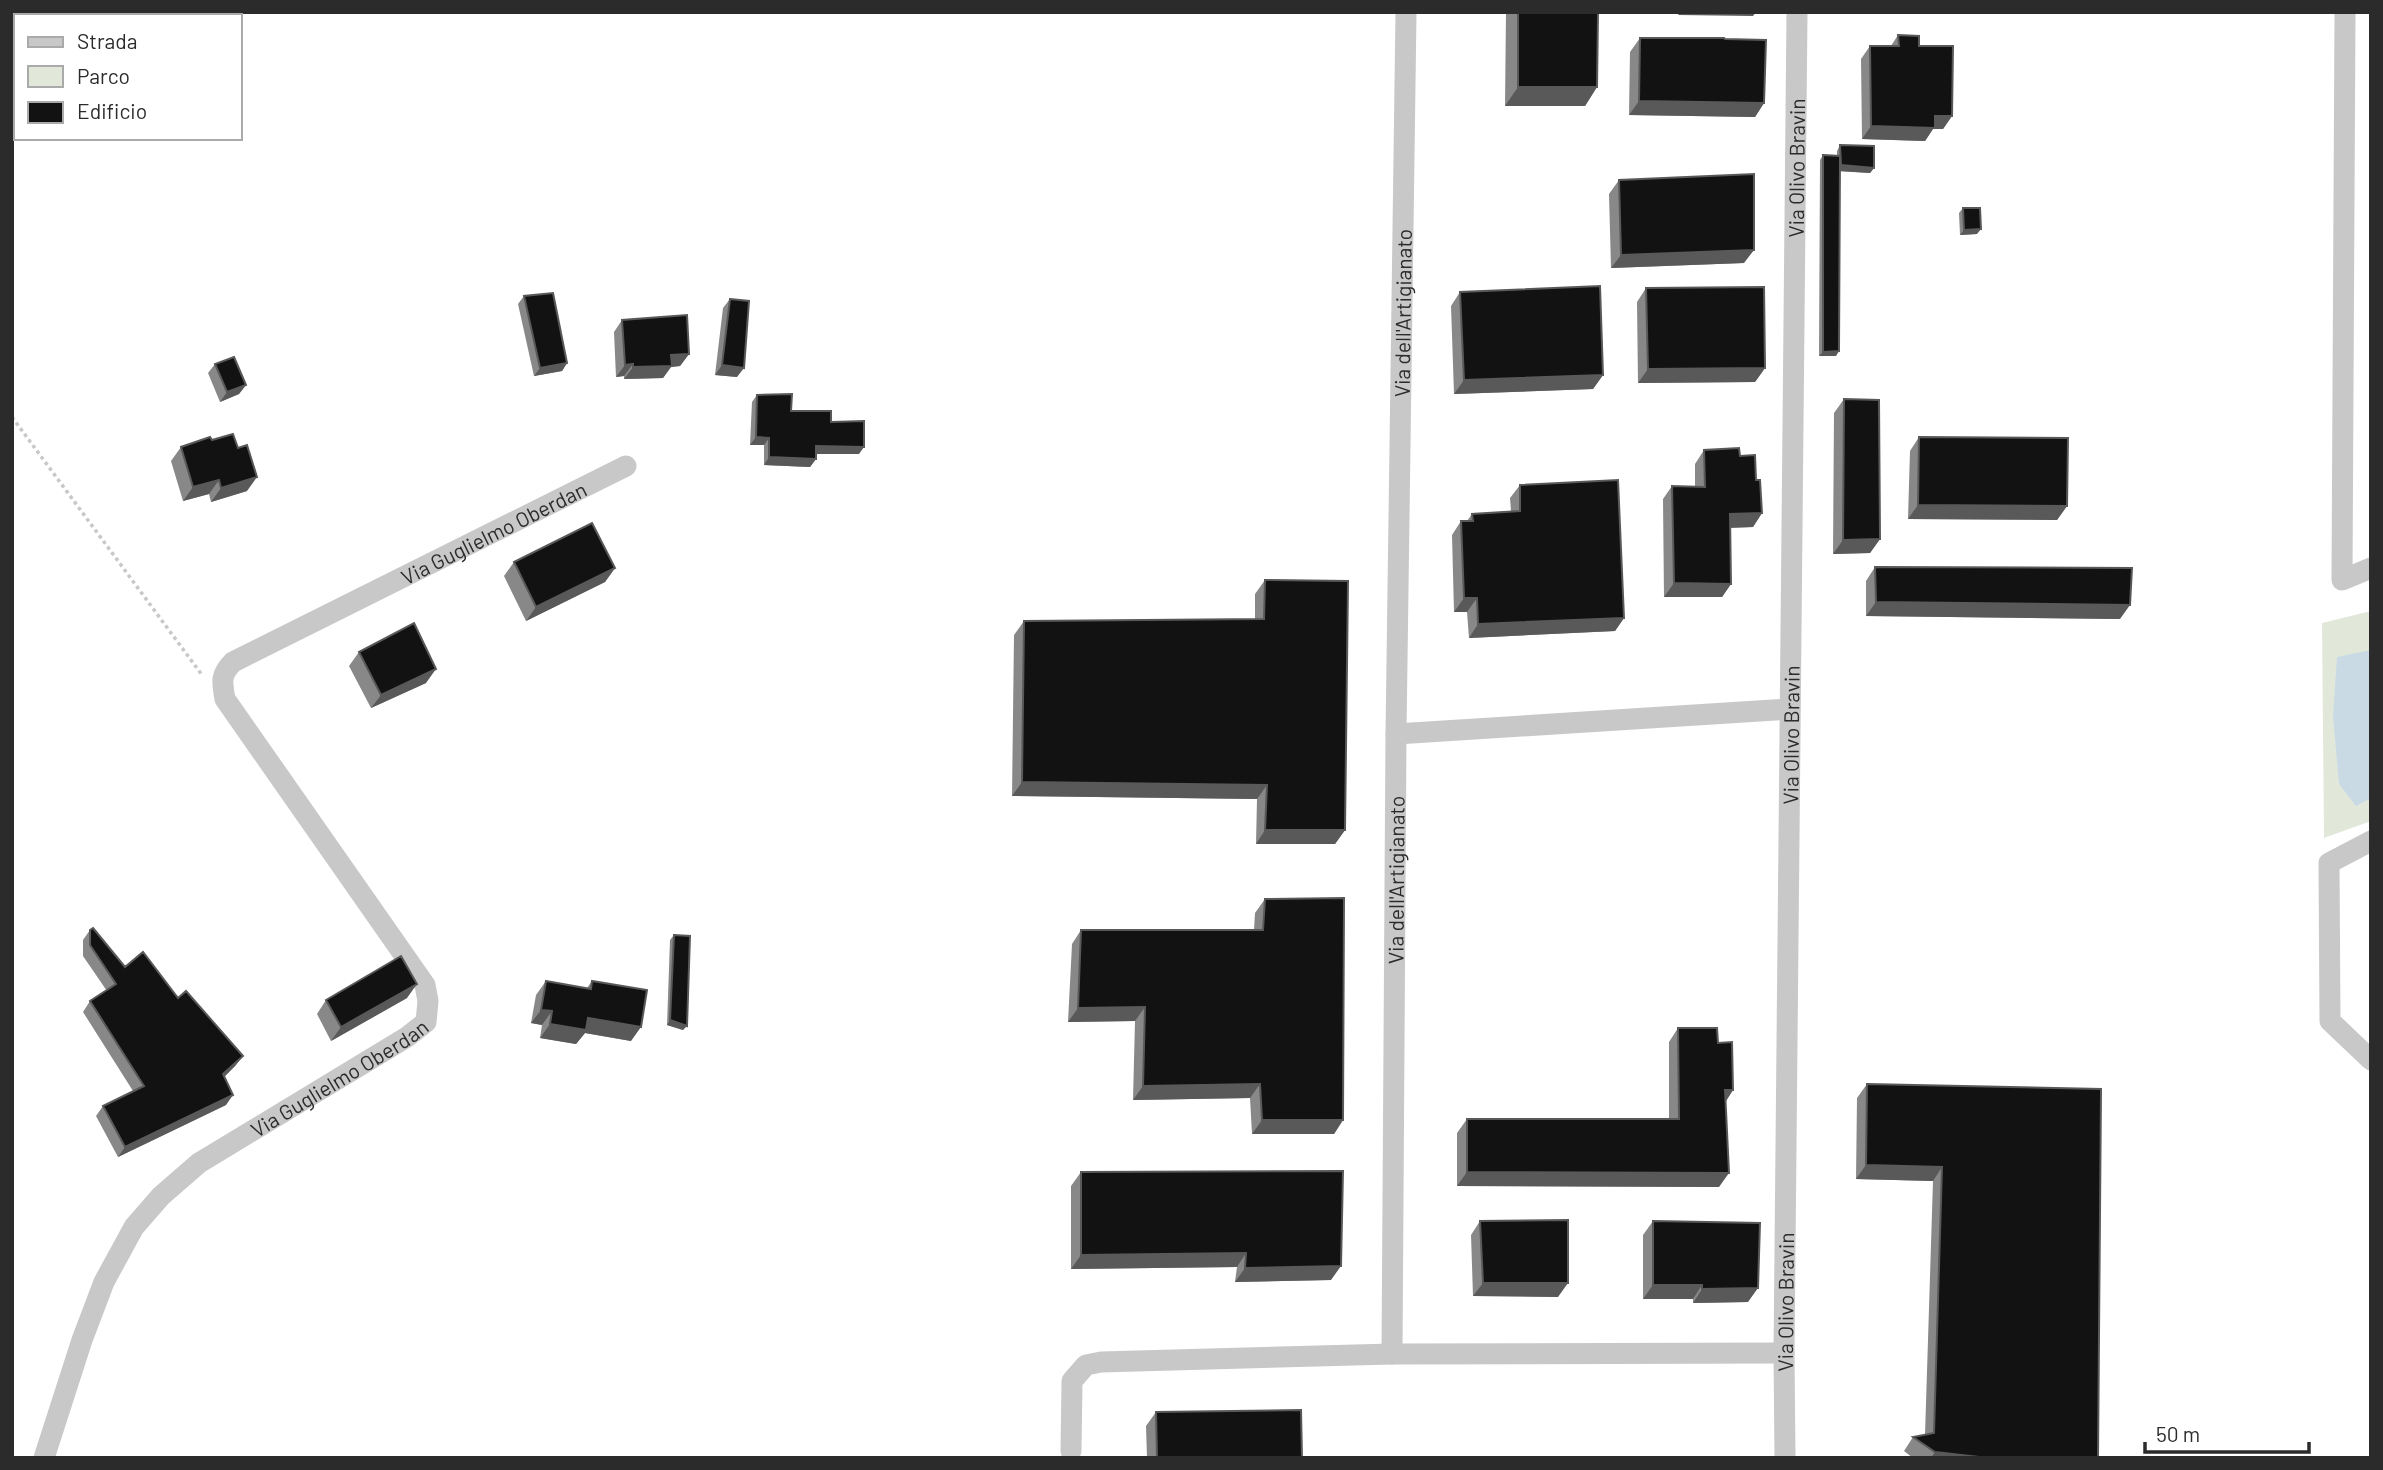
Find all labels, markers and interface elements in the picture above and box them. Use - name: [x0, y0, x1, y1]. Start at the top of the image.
- legend: [14, 14, 242, 140]
- text: Strada: [77, 28, 137, 53]
- text: Parco: [77, 63, 130, 88]
- text: Edificio: [77, 98, 147, 123]
- street label: Via Olivo Bravin: [1782, 98, 1809, 238]
- street label: Via dell'Artigianato: [1388, 229, 1415, 397]
- street label: Via Guglielmo Oberdan: [397, 475, 590, 589]
- street label: Via Olivo Bravin: [1777, 665, 1803, 805]
- street label: Via dell'Artigianato: [1382, 796, 1408, 964]
- street label: Via Guglielmo Oberdan: [246, 1013, 433, 1142]
- street label: Via Olivo Bravin: [1771, 1232, 1798, 1372]
- scale bar: [2145, 1410, 2310, 1454]
- text: 50 m: [2156, 1421, 2200, 1446]

